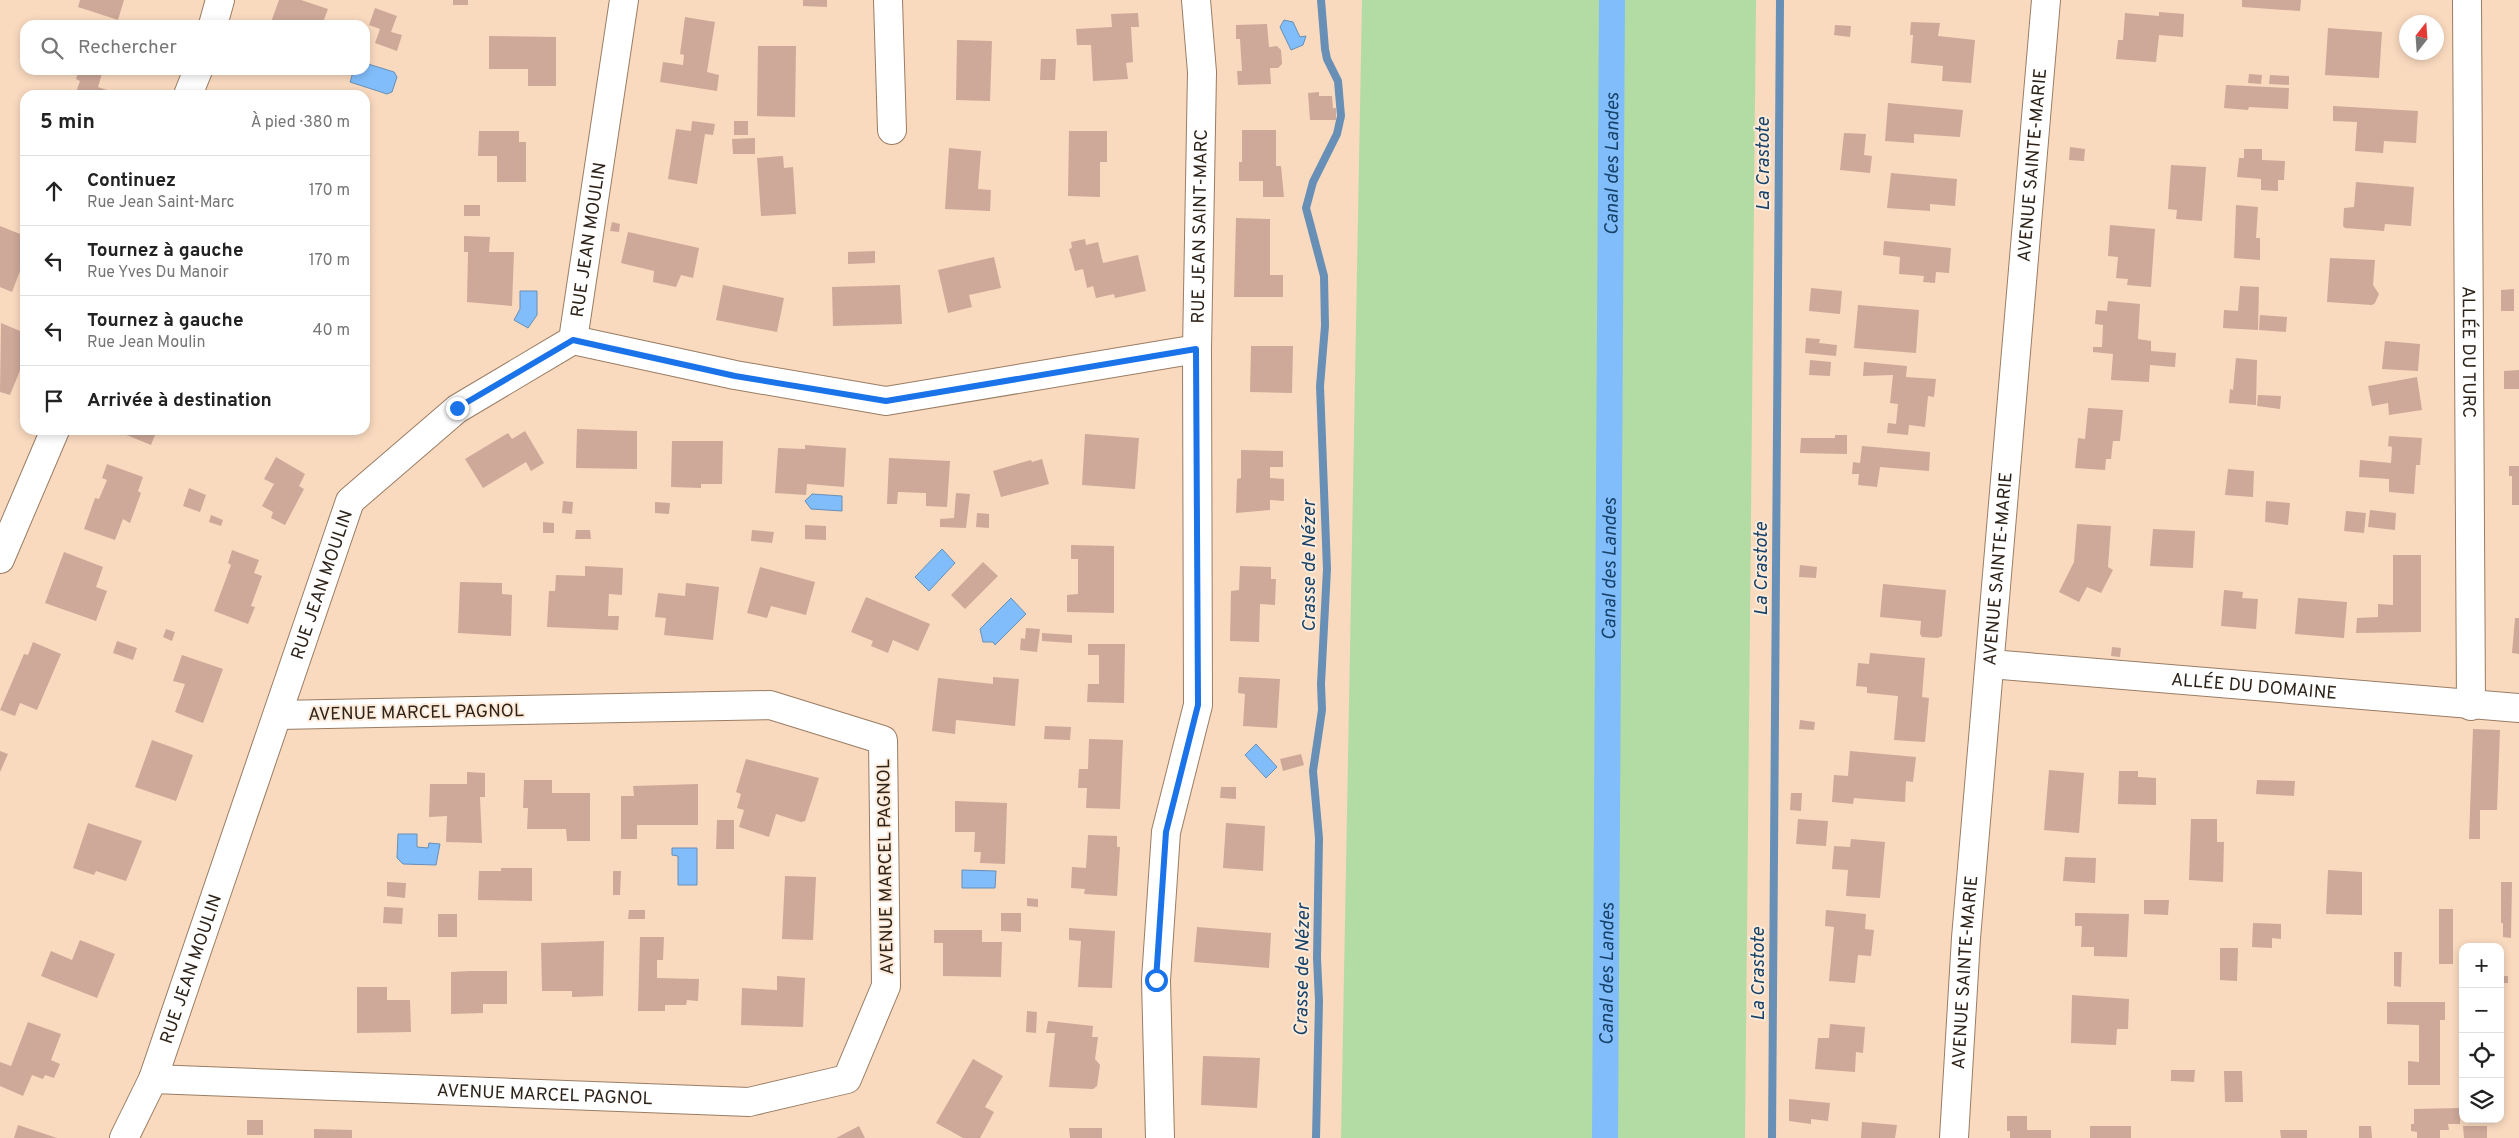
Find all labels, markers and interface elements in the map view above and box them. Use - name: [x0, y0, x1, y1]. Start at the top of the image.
- north arrow: [2399, 15, 2444, 60]
- search box: [20, 20, 370, 75]
- icon: search: [38, 34, 66, 62]
- text: Rechercher: [78, 36, 177, 60]
- street label: AVENUE SAINTE-MARIE: [2014, 67, 2053, 263]
- water label: Canal des Landes: [1601, 92, 1625, 236]
- text: 5 min: [40, 109, 95, 136]
- text: À pied · 380 m: [251, 113, 350, 133]
- water label: La Crastote: [1752, 117, 1776, 211]
- street label: RUE JEAN SAINT-MARC: [1187, 129, 1214, 324]
- street label: RUE JEAN MOULIN: [567, 161, 613, 319]
- text: Continuez: [87, 169, 176, 193]
- icon: ahead: [40, 177, 68, 205]
- text: 170 m: [309, 181, 350, 201]
- text: Rue Jean Saint-Marc: [87, 193, 235, 213]
- text: Tournez à gauche: [87, 239, 244, 263]
- icon: left: [40, 247, 68, 275]
- text: 170 m: [309, 251, 350, 271]
- text: Rue Yves Du Manoir: [87, 263, 229, 283]
- street label: ALLÉE DU TURC: [2456, 286, 2481, 418]
- text: Tournez à gauche: [87, 309, 244, 333]
- icon: left: [40, 317, 68, 345]
- text: 40 m: [312, 321, 350, 341]
- text: Rue Jean Moulin: [87, 333, 205, 353]
- icon: arrive: [40, 387, 68, 415]
- text: Arrivée à destination: [87, 389, 272, 413]
- route end: [446, 397, 469, 420]
- street label: AVENUE SAINTE-MARIE: [1979, 471, 2019, 667]
- water label: Canal des Landes: [1598, 497, 1623, 641]
- water label: Crasse de Nézer: [1298, 498, 1322, 632]
- street label: RUE JEAN MOULIN: [287, 507, 359, 663]
- water label: La Crastote: [1750, 522, 1774, 616]
- street label: ALLÉE DU DOMAINE: [2170, 669, 2338, 706]
- street label: AVENUE MARCEL PAGNOL: [308, 700, 524, 727]
- street label: AVENUE MARCEL PAGNOL: [873, 759, 900, 975]
- street label: AVENUE SAINTE-MARIE: [1948, 875, 1984, 1070]
- street label: RUE JEAN MOULIN: [156, 892, 228, 1047]
- water label: Crasse de Nézer: [1290, 902, 1316, 1037]
- water label: Canal des Landes: [1596, 902, 1620, 1046]
- water label: La Crastote: [1747, 927, 1771, 1021]
- map controls: [2459, 943, 2504, 1123]
- button: +: [2459, 943, 2504, 988]
- route start: [1145, 969, 1168, 992]
- button: −: [2459, 988, 2504, 1033]
- button: locate: [2459, 1033, 2504, 1078]
- button: layers: [2459, 1078, 2504, 1123]
- street label: AVENUE MARCEL PAGNOL: [436, 1080, 653, 1111]

